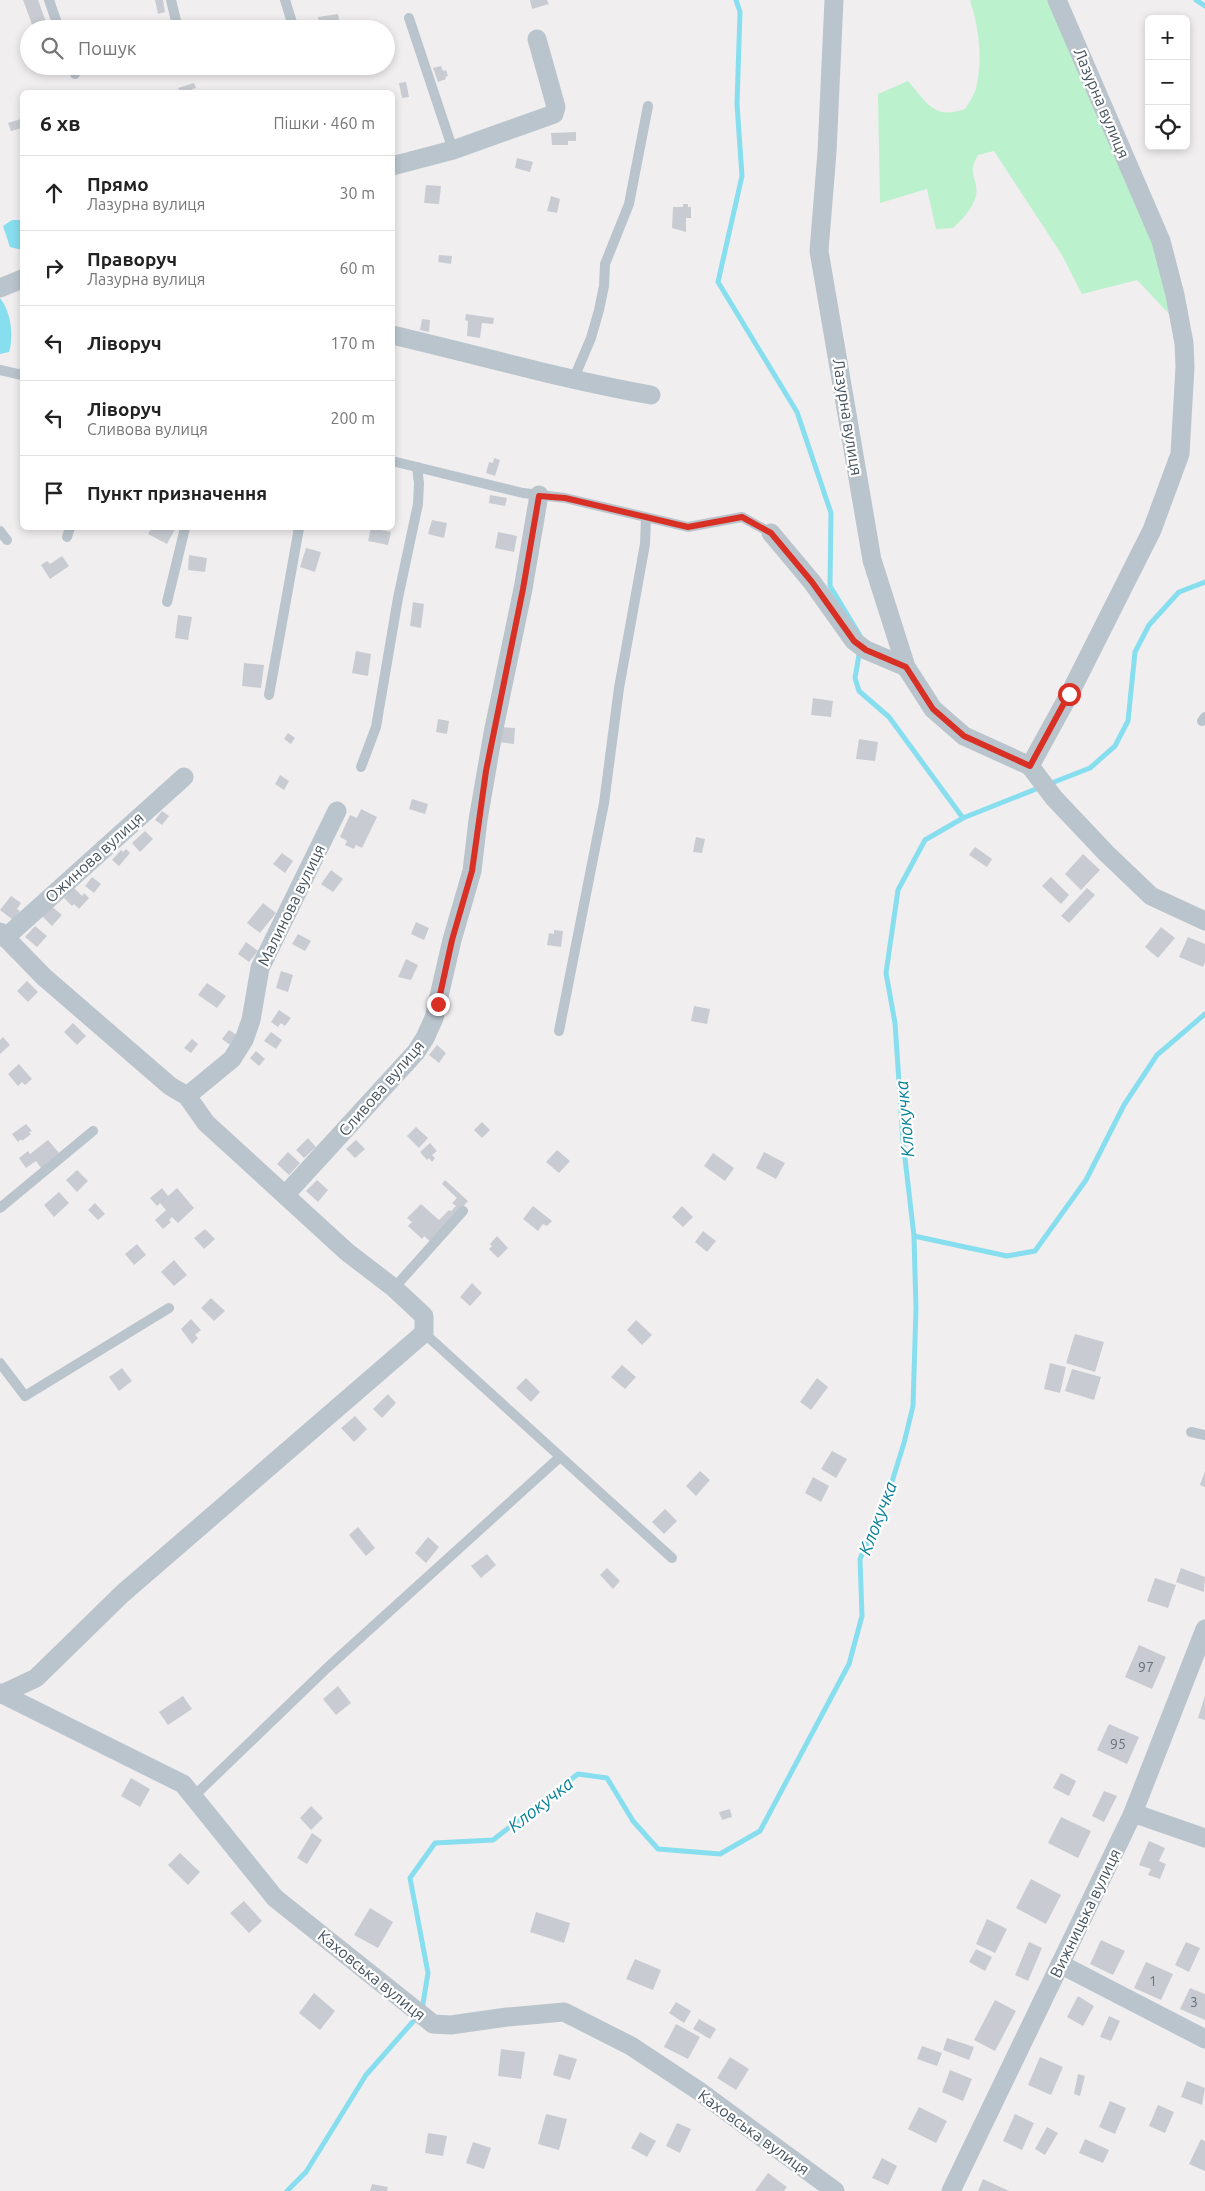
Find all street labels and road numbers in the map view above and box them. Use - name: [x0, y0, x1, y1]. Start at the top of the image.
- street label: Лазурна вулиця: [1071, 45, 1133, 161]
- street label: Лазурна вулиця: [830, 357, 866, 477]
- street label: Ожинова вулиця: [41, 808, 147, 906]
- street label: Малинова вулиця: [254, 841, 328, 969]
- street label: Сливова вулиця: [335, 1036, 427, 1140]
- street label: Вижницька вулиця: [1046, 1846, 1124, 1980]
- street label: Каховська вулиця: [315, 1926, 429, 2024]
- street label: Каховська вулиця: [695, 2086, 813, 2178]

